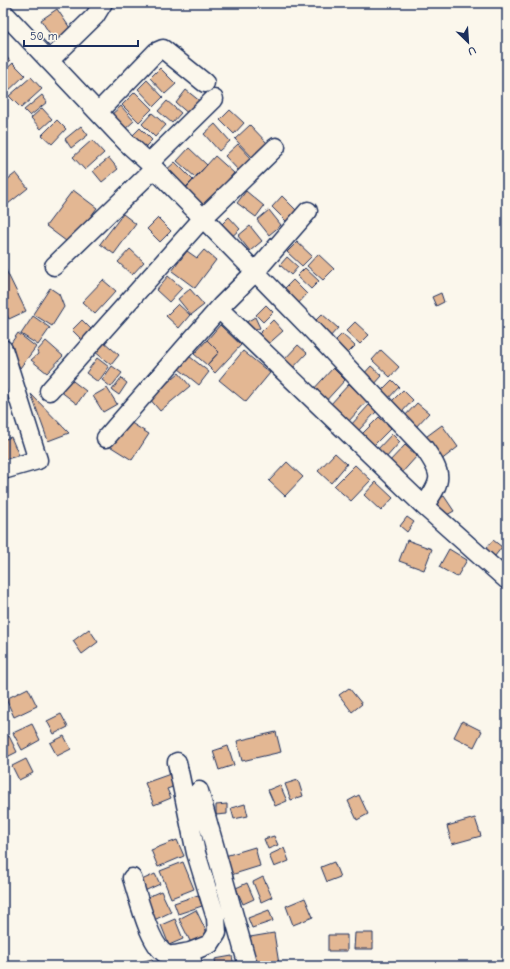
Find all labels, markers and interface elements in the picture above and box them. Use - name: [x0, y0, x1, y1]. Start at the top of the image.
- scale bar: [24, 22, 138, 48]
- north arrow: [448, 22, 488, 62]
- text: 50 m: [30, 29, 58, 43]
- text: U: [466, 43, 478, 58]

